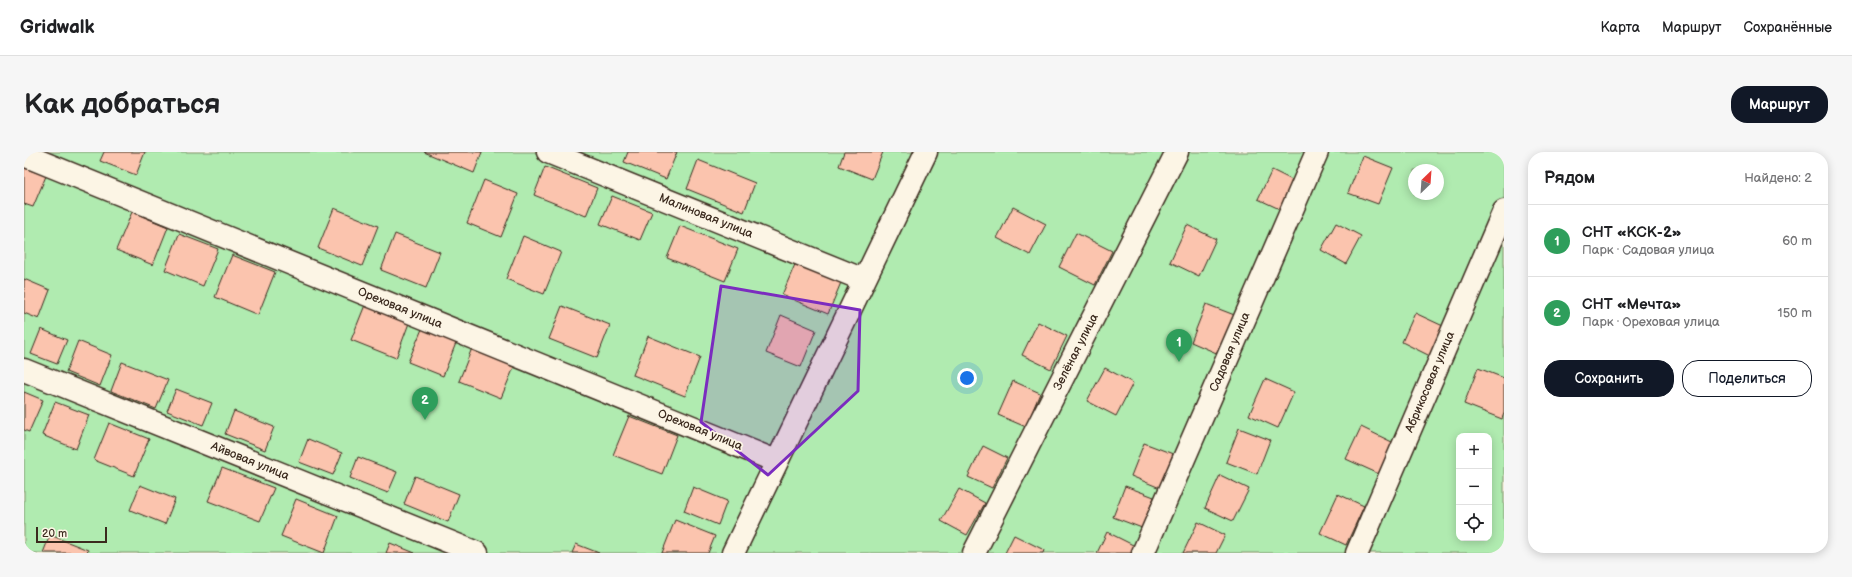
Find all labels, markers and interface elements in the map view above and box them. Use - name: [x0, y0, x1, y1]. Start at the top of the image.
- text: Gridwalk: [20, 16, 95, 39]
- text: Карта: [1601, 19, 1640, 36]
- text: Маршрут: [1662, 19, 1722, 36]
- text: Сохранённые: [1744, 19, 1832, 36]
- button: Маршрут: [1731, 86, 1828, 123]
- text: Как добраться: [24, 88, 221, 121]
- north arrow: [1408, 164, 1444, 200]
- text: Рядом: [1544, 168, 1595, 188]
- text: Найдено: 2: [1744, 170, 1812, 186]
- street label: Малиновая улица: [657, 190, 755, 242]
- text: СНТ «КСК-2»: [1582, 223, 1682, 242]
- text: 1: [1554, 233, 1560, 249]
- text: 60 m: [1782, 233, 1812, 249]
- text: Парк · Садовая улица: [1582, 242, 1715, 258]
- street label: Ореховая улица: [355, 284, 445, 332]
- text: СНТ «Мечта»: [1582, 295, 1681, 314]
- text: 2: [1553, 305, 1561, 321]
- text: 150 m: [1778, 305, 1812, 321]
- street label: Садовая улица: [1206, 310, 1254, 394]
- street label: Зелёная улица: [1050, 311, 1102, 393]
- text: Парк · Ореховая улица: [1582, 314, 1720, 330]
- pin: 1: [1166, 329, 1192, 362]
- street label: Абрикосовая улица: [1402, 329, 1458, 436]
- button: Сохранить: [1544, 360, 1674, 397]
- button: Поделиться: [1682, 360, 1812, 397]
- your location: [957, 368, 977, 388]
- pin: 2: [412, 387, 438, 420]
- street label: Ореховая улица: [655, 406, 745, 454]
- map controls: [1456, 433, 1492, 541]
- button: +: [1456, 433, 1492, 469]
- street label: Айвовая улица: [208, 438, 291, 484]
- button: −: [1456, 469, 1492, 505]
- button: locate: [1456, 505, 1492, 541]
- scale bar: [36, 525, 107, 544]
- text: 20 m: [42, 527, 67, 540]

